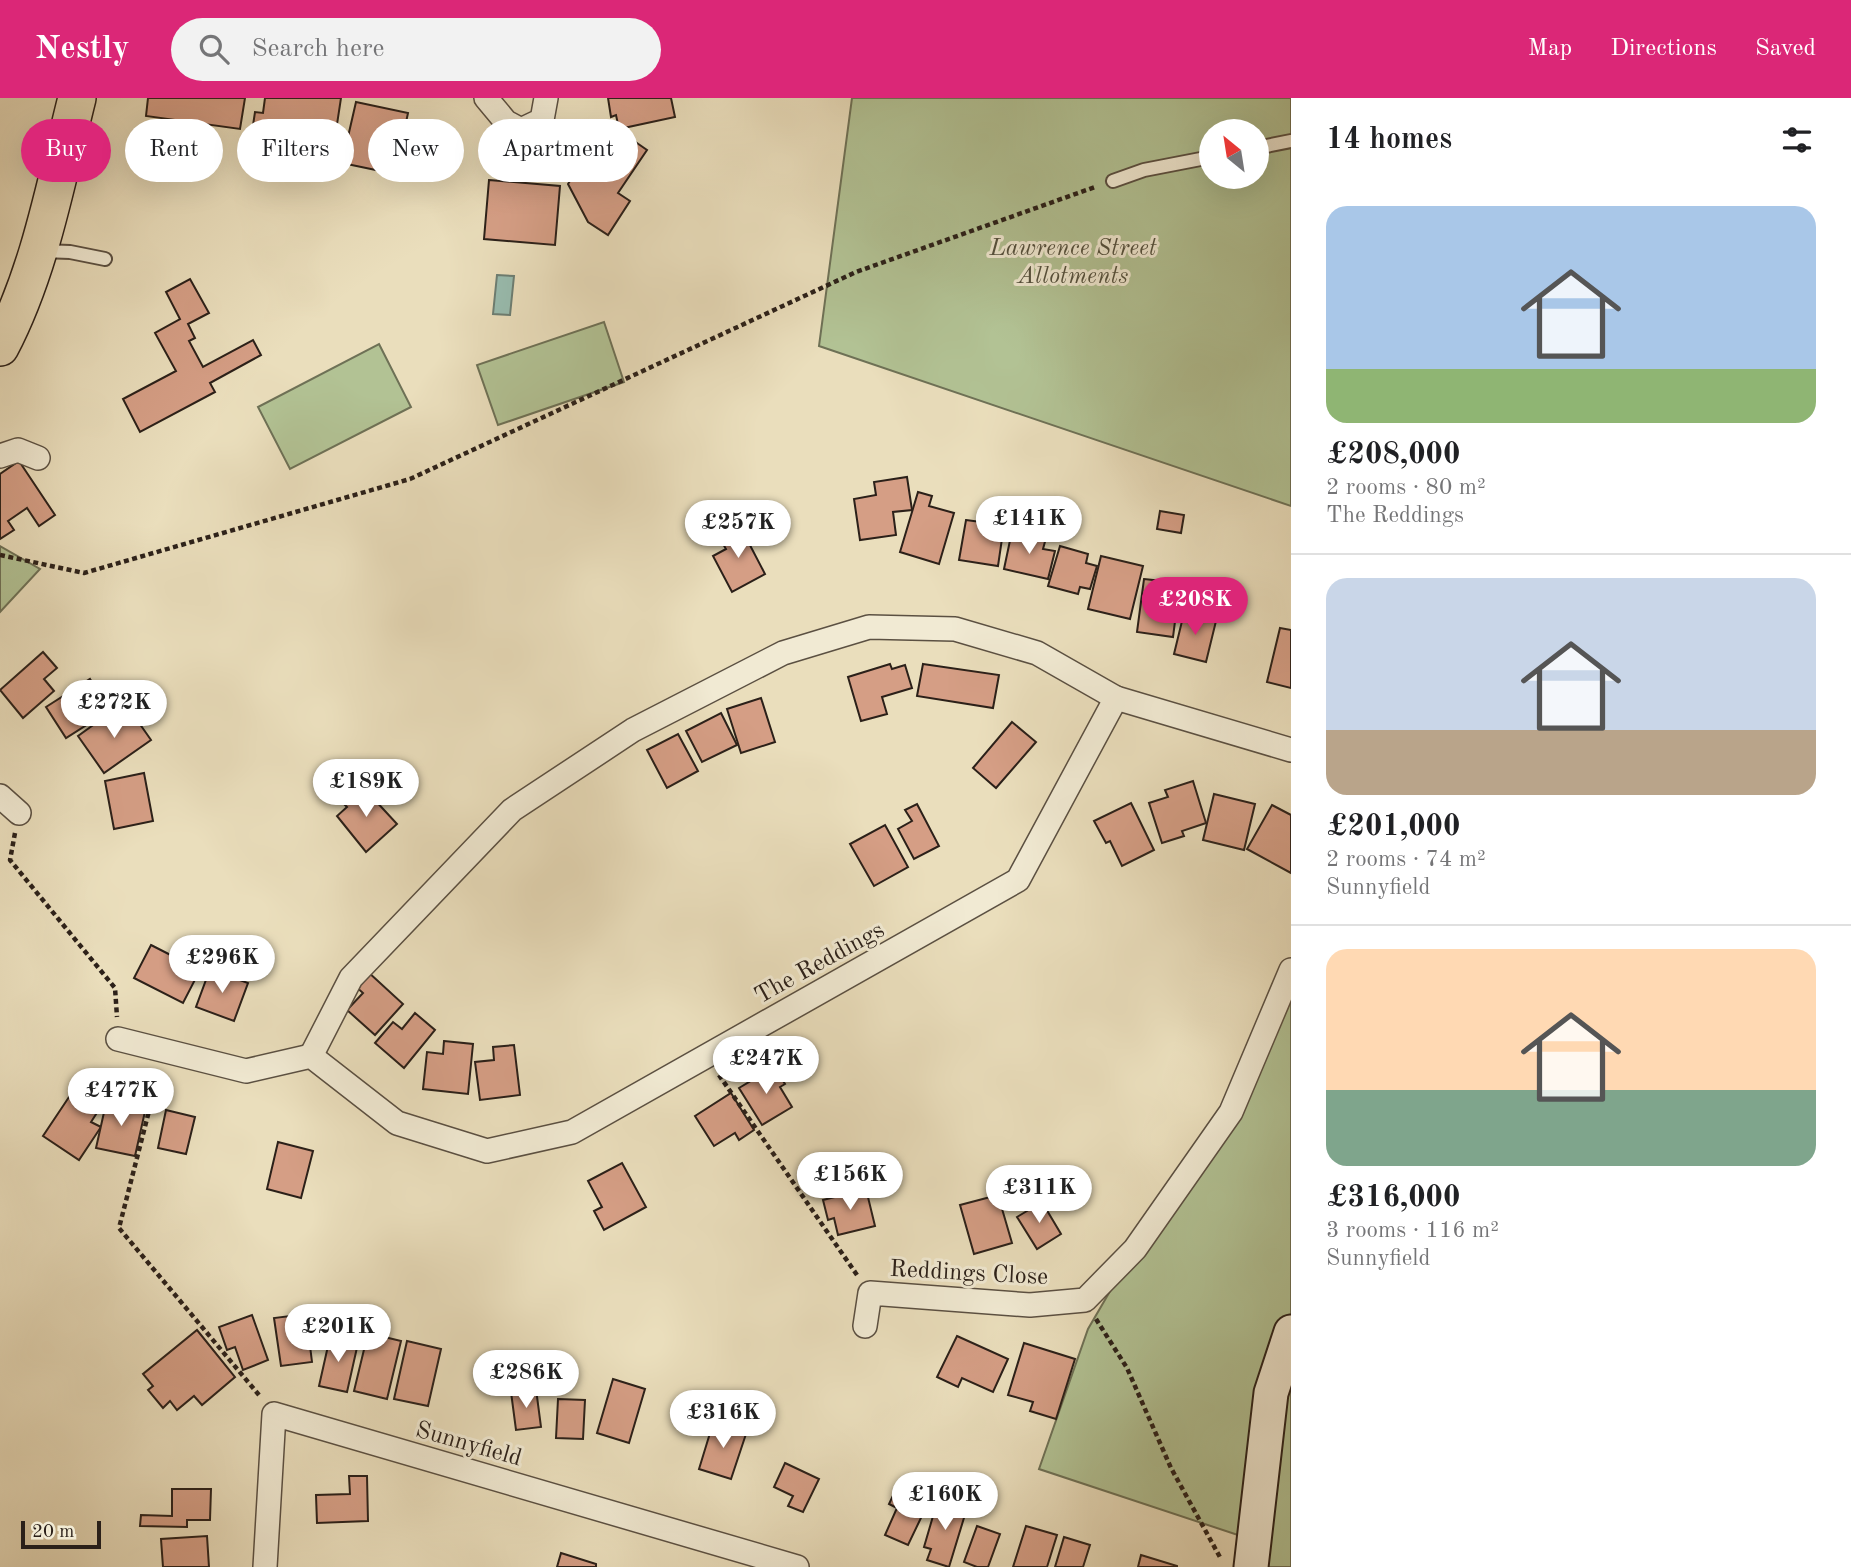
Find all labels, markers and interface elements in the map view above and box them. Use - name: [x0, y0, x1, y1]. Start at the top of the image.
- search box: [171, 18, 661, 81]
- icon: search: [195, 30, 233, 68]
- text: Nestly: [35, 33, 129, 66]
- text: Search here: [251, 36, 385, 62]
- text: Map: [1528, 37, 1572, 61]
- text: Directions: [1610, 37, 1717, 61]
- text: Saved: [1755, 37, 1816, 61]
- chip: Buy: [21, 119, 111, 182]
- chip: Rent: [125, 119, 223, 182]
- chip: Filters: [237, 119, 354, 182]
- chip: New: [368, 119, 464, 182]
- chip: Apartment: [478, 119, 638, 182]
- north arrow: [1199, 119, 1269, 189]
- map controls: [1199, 119, 1269, 189]
- icon: filters: [1778, 121, 1816, 159]
- text: 14 homes: [1326, 125, 1452, 155]
- park label: Lawrence Street Allotments: [988, 237, 1157, 289]
- icon: home: [1508, 251, 1634, 377]
- text: £208,000: [1326, 440, 1460, 470]
- text: 2 rooms · 80 m²: [1326, 476, 1486, 499]
- pin: £141K: [980, 496, 1078, 556]
- pin: £257K: [689, 500, 787, 560]
- text: The Reddings: [1326, 504, 1464, 527]
- text: £141K: [992, 507, 1066, 530]
- text: £257K: [701, 511, 775, 534]
- pin: £208K: [1146, 578, 1244, 637]
- text: £208K: [1158, 588, 1232, 611]
- icon: home: [1508, 623, 1634, 749]
- pin: £272K: [65, 680, 163, 740]
- text: £272K: [77, 691, 151, 714]
- pin: £189K: [317, 760, 415, 819]
- text: £189K: [329, 770, 403, 793]
- text: £201,000: [1326, 812, 1460, 842]
- text: 2 rooms · 74 m²: [1326, 848, 1486, 871]
- text: Sunnyfield: [1326, 876, 1431, 899]
- street label: The Reddings: [751, 918, 889, 1009]
- pin: £296K: [173, 936, 271, 995]
- text: £296K: [185, 946, 259, 969]
- icon: home: [1508, 994, 1634, 1120]
- pin: £247K: [717, 1037, 815, 1096]
- text: £247K: [729, 1047, 803, 1070]
- pin: £477K: [72, 1068, 170, 1128]
- text: £477K: [84, 1079, 158, 1102]
- pin: £156K: [801, 1152, 899, 1212]
- text: £156K: [813, 1163, 887, 1186]
- pin: £311K: [990, 1166, 1088, 1225]
- text: £311K: [1002, 1176, 1076, 1199]
- text: £316,000: [1326, 1183, 1460, 1213]
- text: 3 rooms · 116 m²: [1326, 1219, 1499, 1242]
- text: Sunnyfield: [1326, 1247, 1431, 1270]
- street label: Reddings Close: [889, 1258, 1049, 1290]
- pin: £201K: [289, 1304, 387, 1364]
- text: £201K: [301, 1315, 375, 1338]
- pin: £286K: [477, 1350, 575, 1410]
- text: £286K: [489, 1361, 563, 1384]
- pin: £316K: [674, 1390, 772, 1450]
- text: £316K: [686, 1401, 760, 1424]
- street label: Sunnyfield: [413, 1418, 524, 1471]
- pin: £160K: [896, 1472, 994, 1532]
- text: £160K: [908, 1483, 982, 1506]
- scale bar: [21, 1518, 102, 1550]
- text: 20 m: [32, 1523, 74, 1542]

